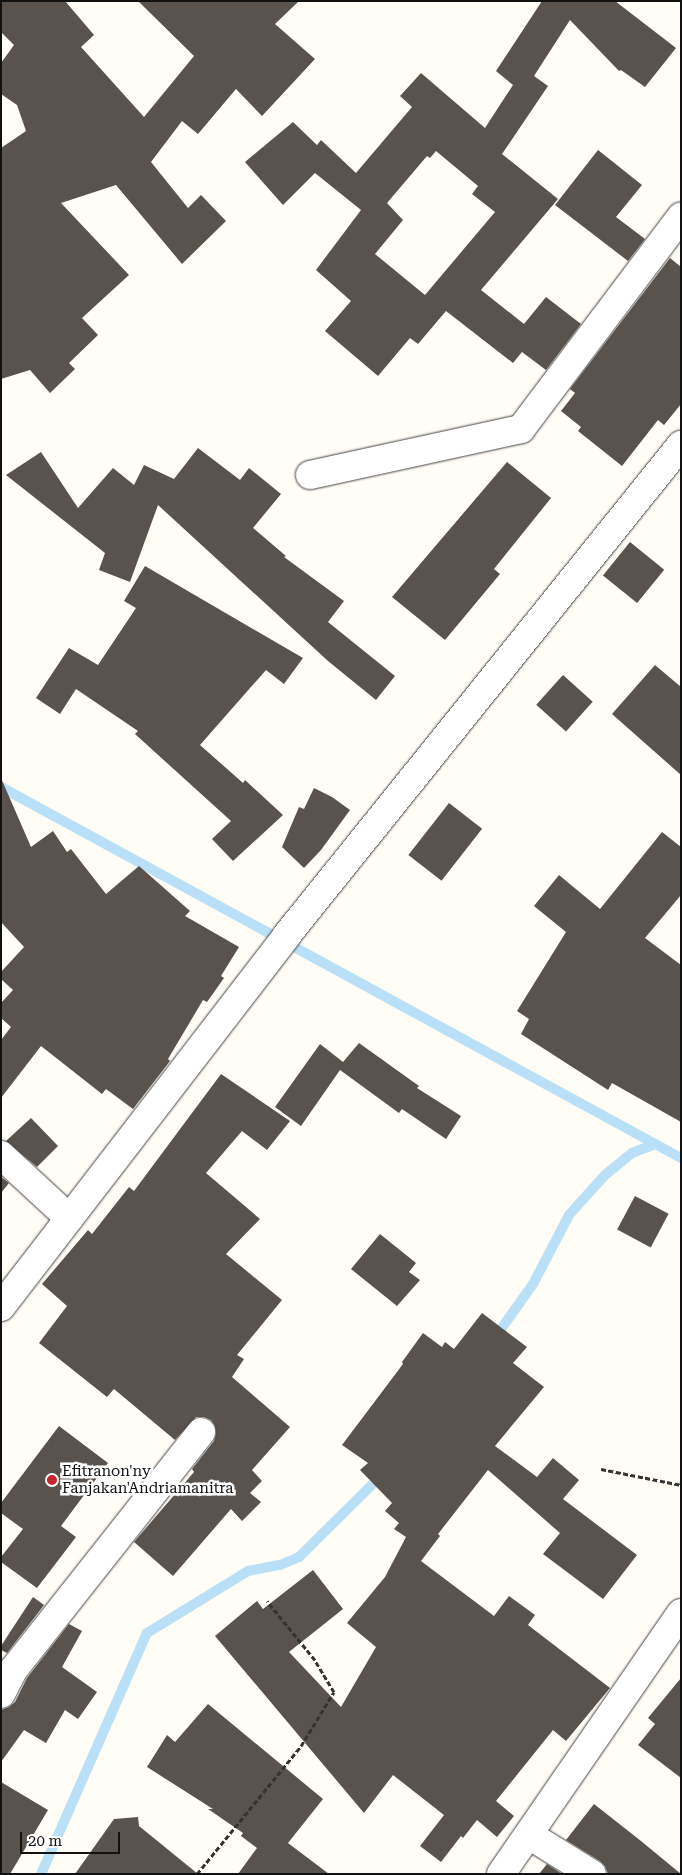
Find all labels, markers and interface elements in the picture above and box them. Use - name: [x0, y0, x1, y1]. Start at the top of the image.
- place label: Efitranon'ny Fanjakan'Andriamanitra: [62, 1462, 233, 1497]
- marker: Efitranon'ny Fanjakan'Andriamanitra: [46, 1474, 58, 1486]
- scale bar: [22, 1822, 122, 1854]
- text: 20 m: [28, 1832, 62, 1850]

